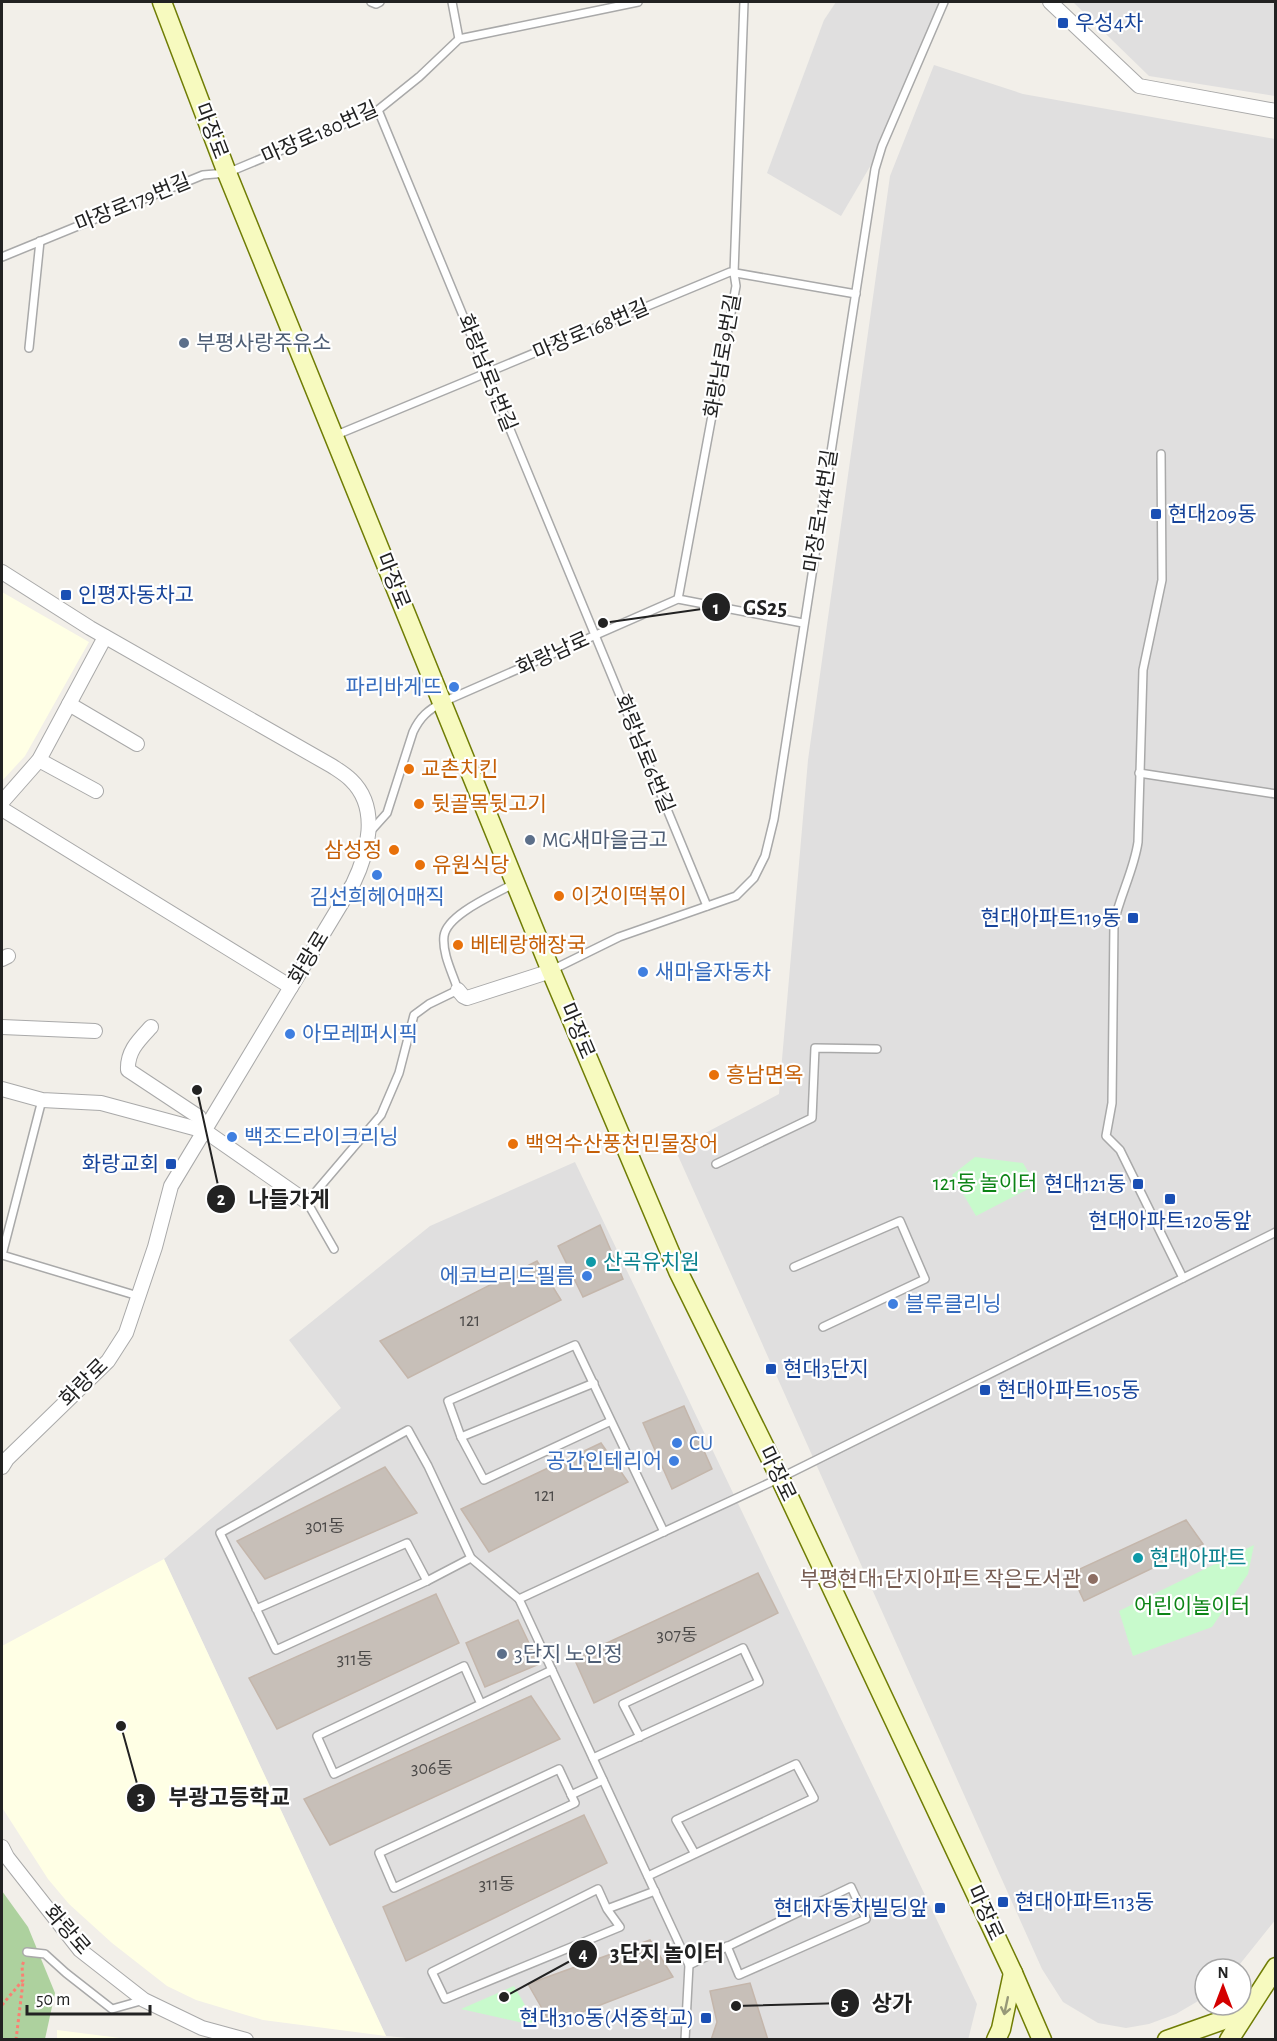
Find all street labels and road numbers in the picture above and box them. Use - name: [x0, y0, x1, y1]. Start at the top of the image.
- street label: 마장로180번길: [258, 97, 381, 168]
- street label: 마장로: [191, 100, 232, 162]
- street label: 마장로179번길: [72, 169, 194, 236]
- street label: 화랑남로9번길: [701, 292, 744, 420]
- street label: 마장로168번길: [530, 295, 652, 364]
- street label: 화랑남로5번길: [454, 311, 521, 435]
- street label: 마장로144번길: [800, 448, 841, 574]
- street label: 마장로: [372, 550, 415, 612]
- street label: 화랑남로: [513, 628, 593, 679]
- street label: 화랑남로6번길: [611, 691, 678, 816]
- street label: 화랑로: [284, 927, 333, 988]
- street label: 마장로: [556, 1000, 599, 1062]
- street label: 화랑로: [55, 1354, 112, 1411]
- street label: 마장로: [755, 1443, 800, 1505]
- street label: 마장로: [963, 1882, 1008, 1944]
- street label: 화랑로: [40, 1901, 95, 1959]

